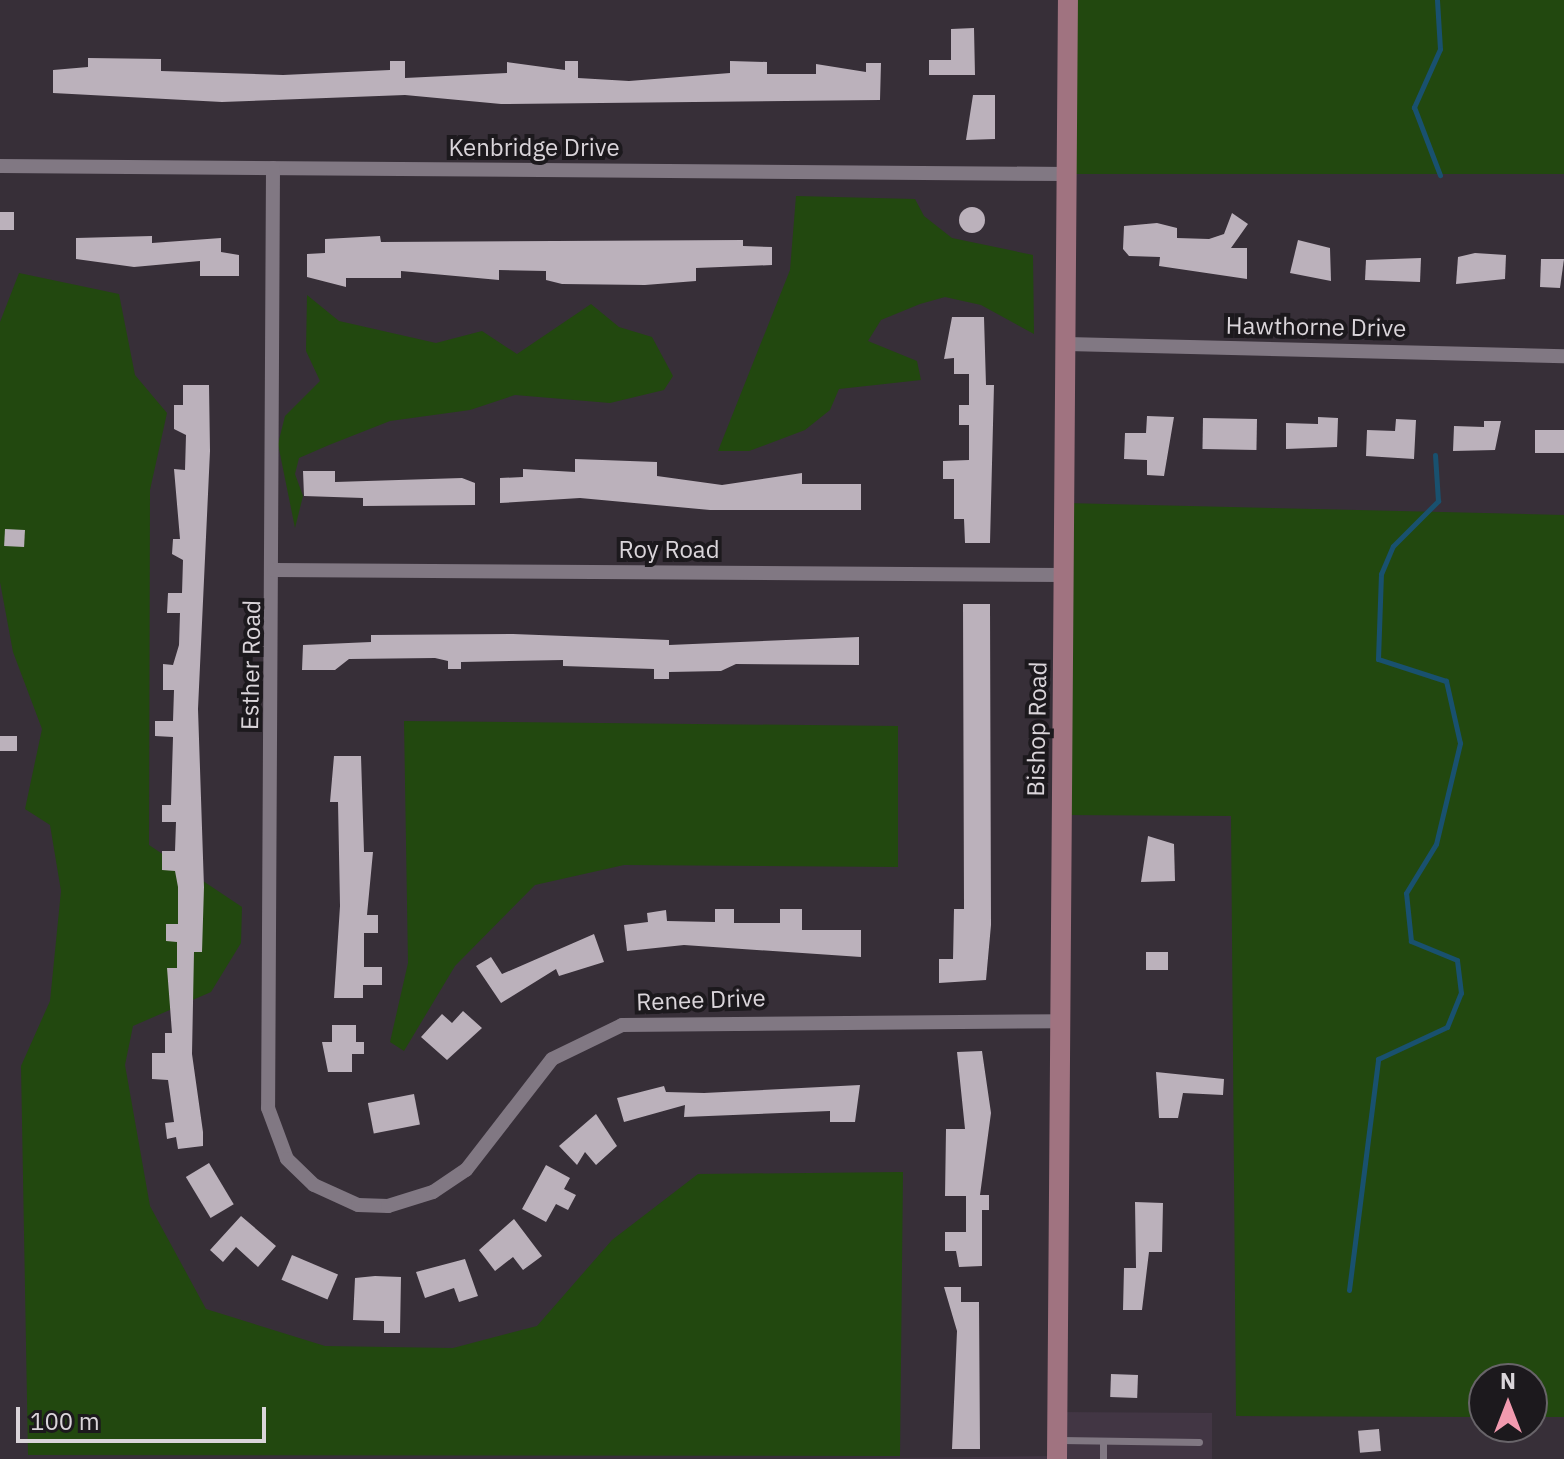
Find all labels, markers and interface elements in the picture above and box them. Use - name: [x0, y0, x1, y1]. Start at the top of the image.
- street label: Kenbridge Drive: [448, 134, 620, 162]
- street label: Hawthorne Drive: [1225, 311, 1407, 343]
- street label: Roy Road: [618, 536, 720, 564]
- street label: Esther Road: [235, 600, 267, 730]
- street label: Bishop Road: [1021, 661, 1053, 797]
- street label: Renee Drive: [636, 983, 766, 1017]
- north arrow: [1468, 1363, 1548, 1443]
- text: N: [1500, 1366, 1516, 1395]
- scale bar: [20, 1391, 270, 1441]
- text: 100 m: [30, 1405, 100, 1437]

